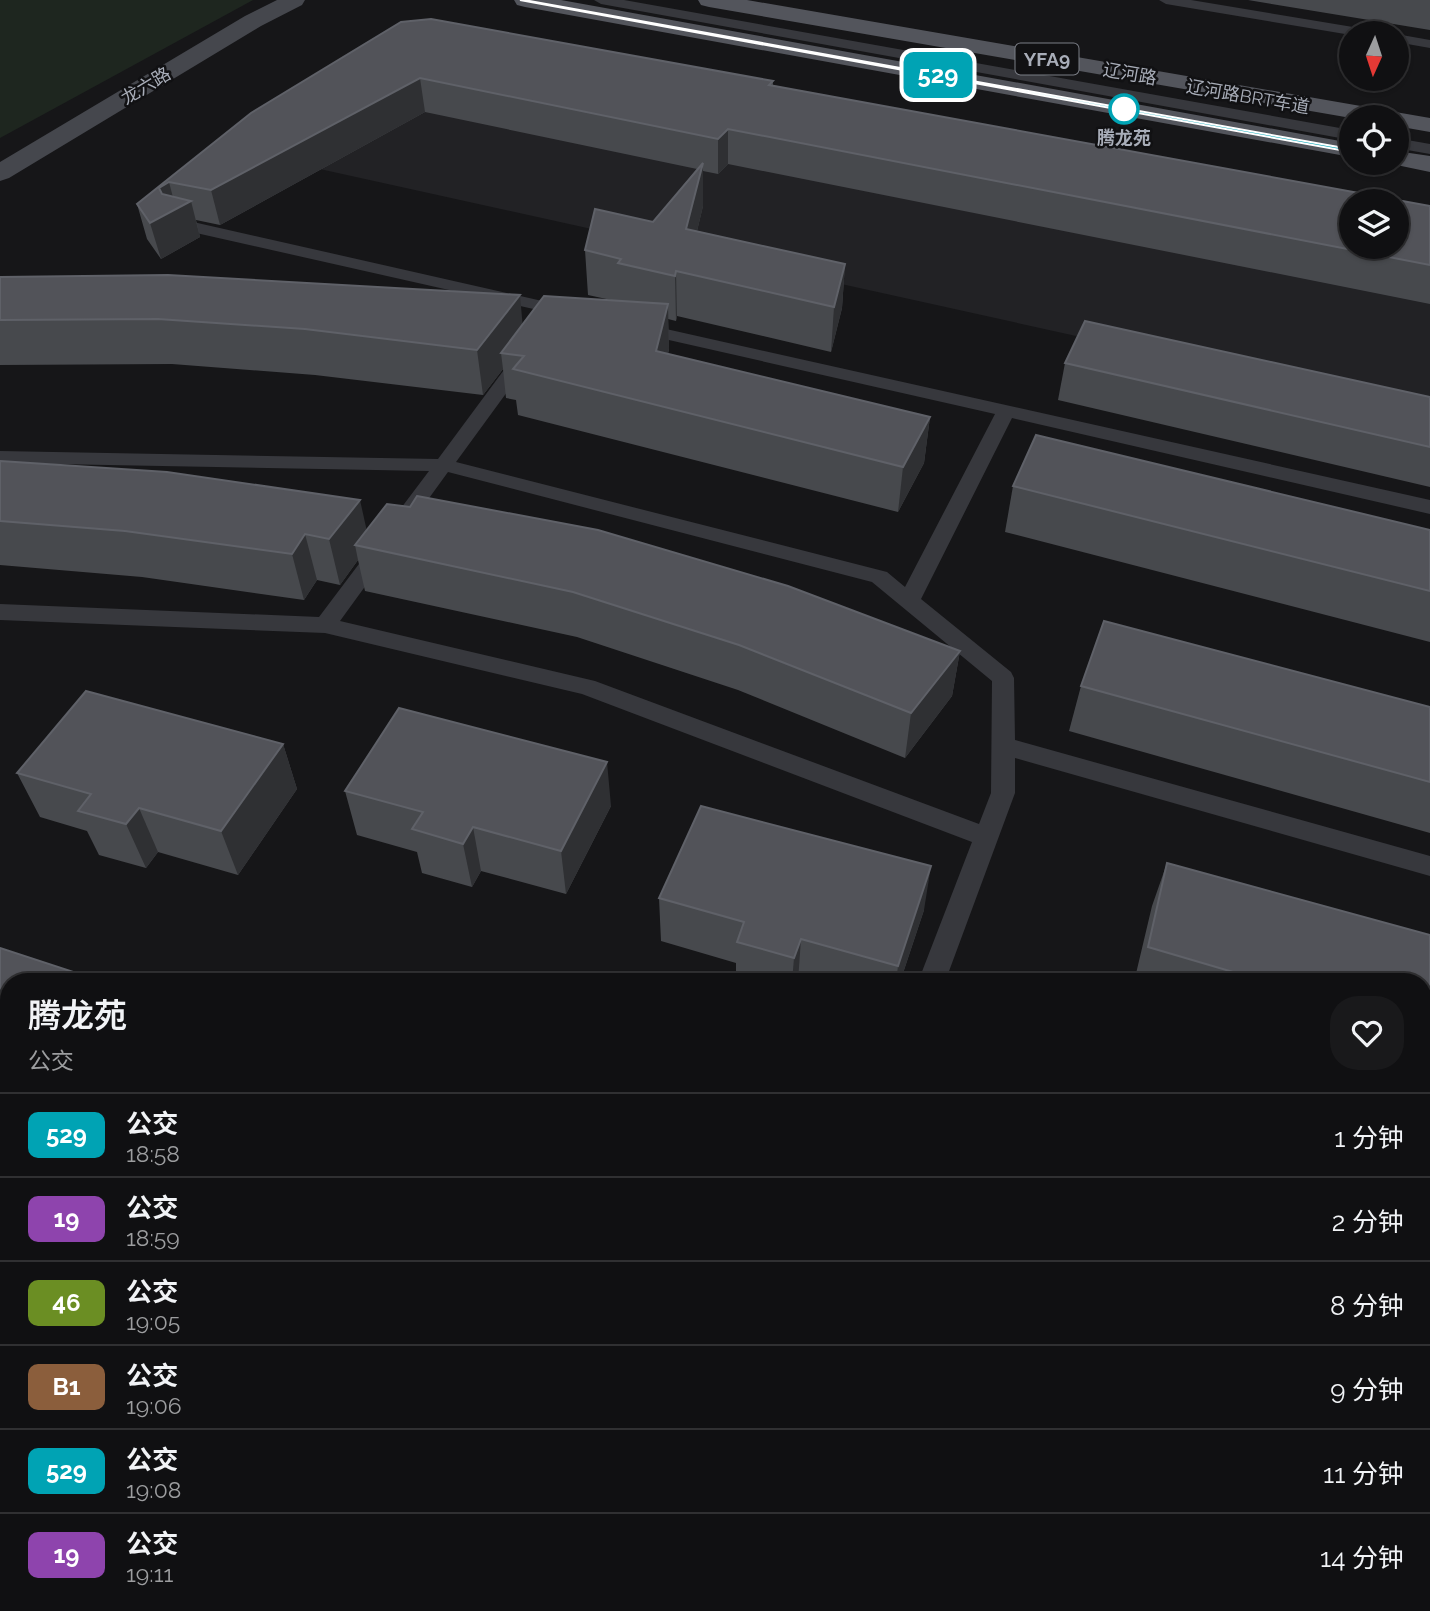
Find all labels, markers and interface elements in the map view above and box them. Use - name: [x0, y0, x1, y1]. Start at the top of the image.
- north arrow: [1339, 21, 1409, 91]
- map controls: [1339, 21, 1409, 259]
- road number: YFA9: [1016, 44, 1078, 74]
- line badge: 529: [898, 52, 978, 98]
- street label: 辽河路: [1102, 58, 1158, 89]
- text: 529: [918, 60, 958, 89]
- street label: 龙六路: [117, 63, 174, 108]
- street label: 辽河路BRT车道: [1185, 75, 1311, 118]
- marker: 腾龙苑: [1109, 94, 1139, 124]
- button: locate: [1339, 105, 1409, 175]
- place label: 腾龙苑: [1097, 127, 1151, 148]
- button: layers: [1339, 189, 1409, 259]
- text: 腾龙苑: [28, 996, 127, 1035]
- button: heart: [1330, 996, 1404, 1070]
- text: 公交: [28, 1047, 74, 1074]
- text: 公交: [126, 1109, 178, 1139]
- text: 529: [46, 1120, 87, 1149]
- text: 1 分钟: [1334, 1123, 1404, 1153]
- text: 18:58: [126, 1140, 180, 1167]
- text: 公交: [126, 1193, 178, 1223]
- text: 19: [54, 1204, 80, 1233]
- text: 2 分钟: [1332, 1207, 1404, 1237]
- text: 18:59: [126, 1224, 180, 1251]
- text: 公交: [126, 1277, 178, 1307]
- text: 46: [52, 1288, 81, 1317]
- text: 8 分钟: [1330, 1291, 1404, 1321]
- text: 19:05: [126, 1308, 180, 1335]
- text: 公交: [126, 1361, 178, 1391]
- text: B1: [52, 1372, 81, 1401]
- text: 9 分钟: [1330, 1375, 1404, 1405]
- text: 19:06: [126, 1392, 182, 1419]
- text: 公交: [126, 1445, 178, 1475]
- text: 529: [46, 1456, 87, 1485]
- text: 11 分钟: [1323, 1459, 1404, 1489]
- text: 19:08: [126, 1476, 181, 1503]
- text: 公交: [126, 1529, 178, 1559]
- text: 19: [54, 1540, 80, 1569]
- text: 14 分钟: [1320, 1543, 1404, 1573]
- text: 19:11: [126, 1560, 173, 1587]

